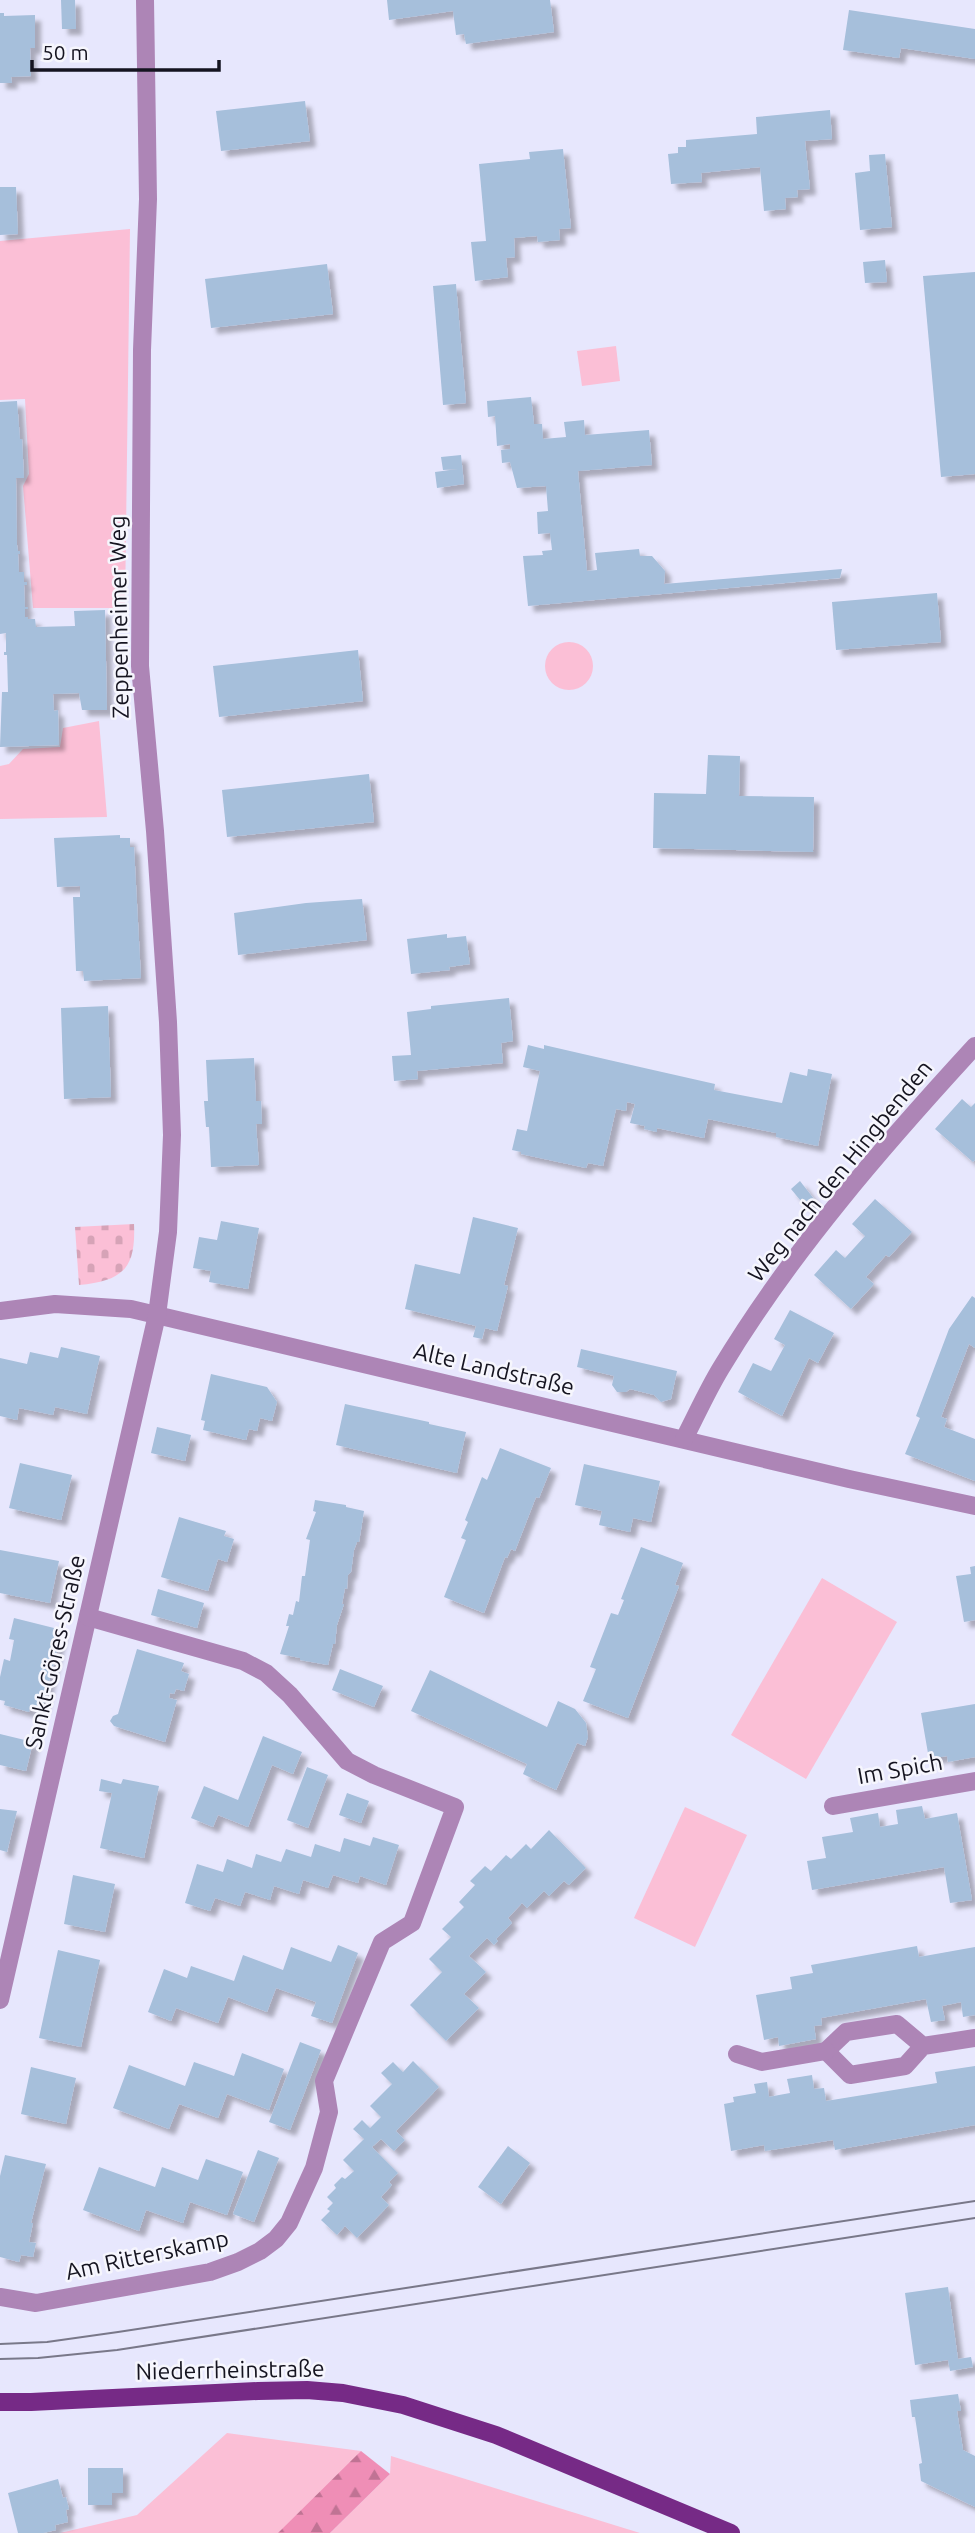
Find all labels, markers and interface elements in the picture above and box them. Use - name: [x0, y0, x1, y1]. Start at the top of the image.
- scale bar: [32, 28, 219, 72]
- text: 50 m: [42, 40, 89, 64]
- street label: Zeppenheimer Weg: [104, 515, 133, 719]
- street label: Weg nach den Hingbenden: [743, 1055, 937, 1286]
- street label: Alte Landstraße: [411, 1338, 577, 1399]
- street label: Sankt-Göres-Straße: [20, 1552, 89, 1751]
- street label: Im Spich: [855, 1749, 944, 1788]
- street label: Am Ritterskamp: [63, 2225, 231, 2284]
- street label: Niederrheinstraße: [135, 2355, 325, 2384]

